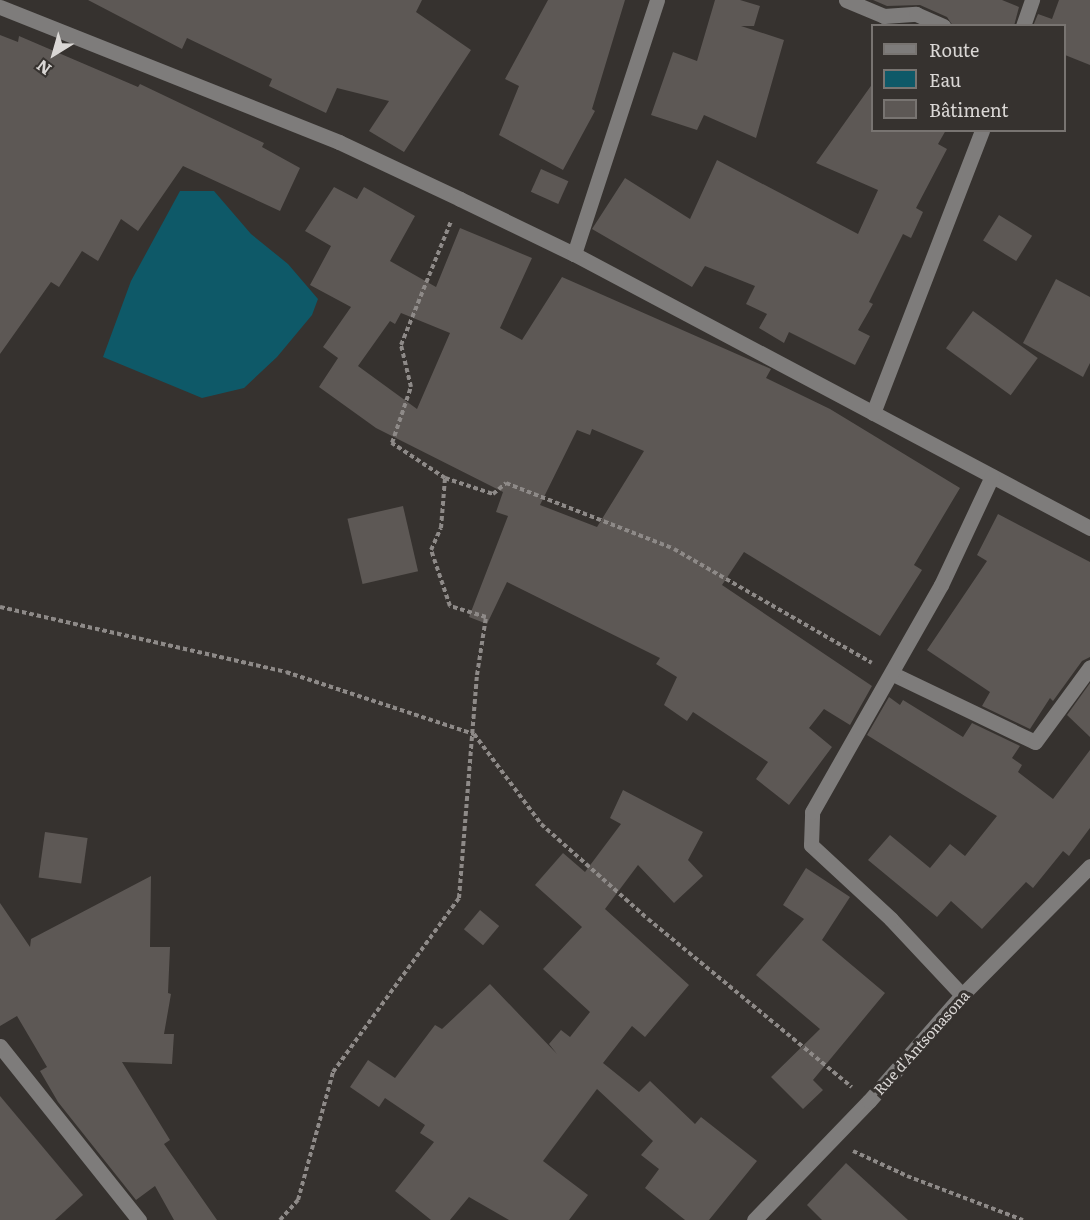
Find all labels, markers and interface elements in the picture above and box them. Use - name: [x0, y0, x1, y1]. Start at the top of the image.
- north arrow: [24, 24, 84, 84]
- legend: [871, 24, 1066, 132]
- text: Route: [929, 36, 979, 63]
- text: N: [31, 55, 56, 82]
- text: Eau: [929, 66, 961, 93]
- text: Bâtiment: [929, 96, 1008, 123]
- street label: Rue d'Antsonasona: [869, 986, 973, 1098]

